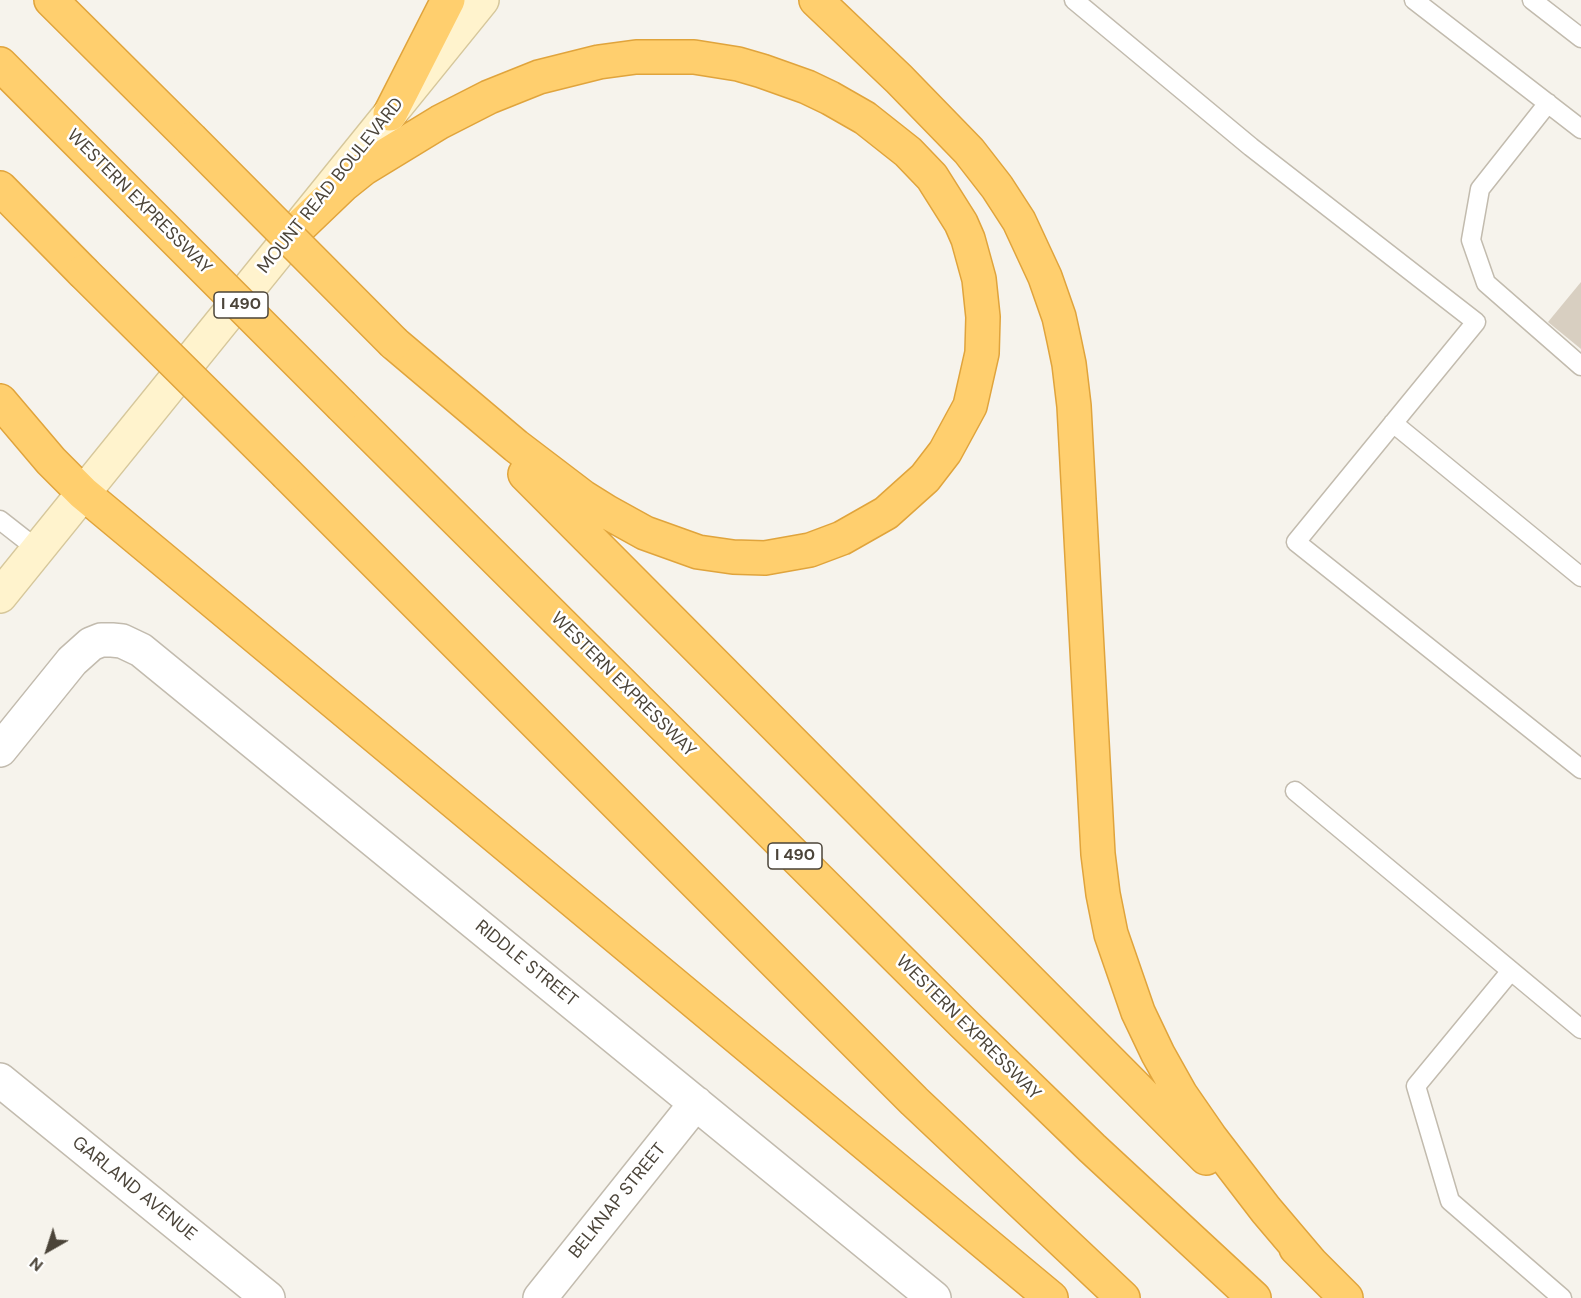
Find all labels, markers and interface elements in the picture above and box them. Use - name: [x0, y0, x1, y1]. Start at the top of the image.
- street label: MOUNT READ BOULEVARD: [253, 94, 409, 278]
- street label: WESTERN EXPRESSWAY: [62, 125, 216, 279]
- road number: I 490: [214, 292, 268, 318]
- street label: WESTERN EXPRESSWAY: [546, 608, 700, 762]
- road number: I 490: [768, 843, 822, 869]
- street label: RIDDLE STREET: [470, 916, 582, 1012]
- street label: WESTERN EXPRESSWAY: [891, 951, 1045, 1105]
- street label: GARLAND AVENUE: [67, 1132, 201, 1246]
- street label: BELKNAP STREET: [565, 1139, 671, 1263]
- north arrow: [18, 1220, 78, 1280]
- text: N: [25, 1253, 48, 1276]

